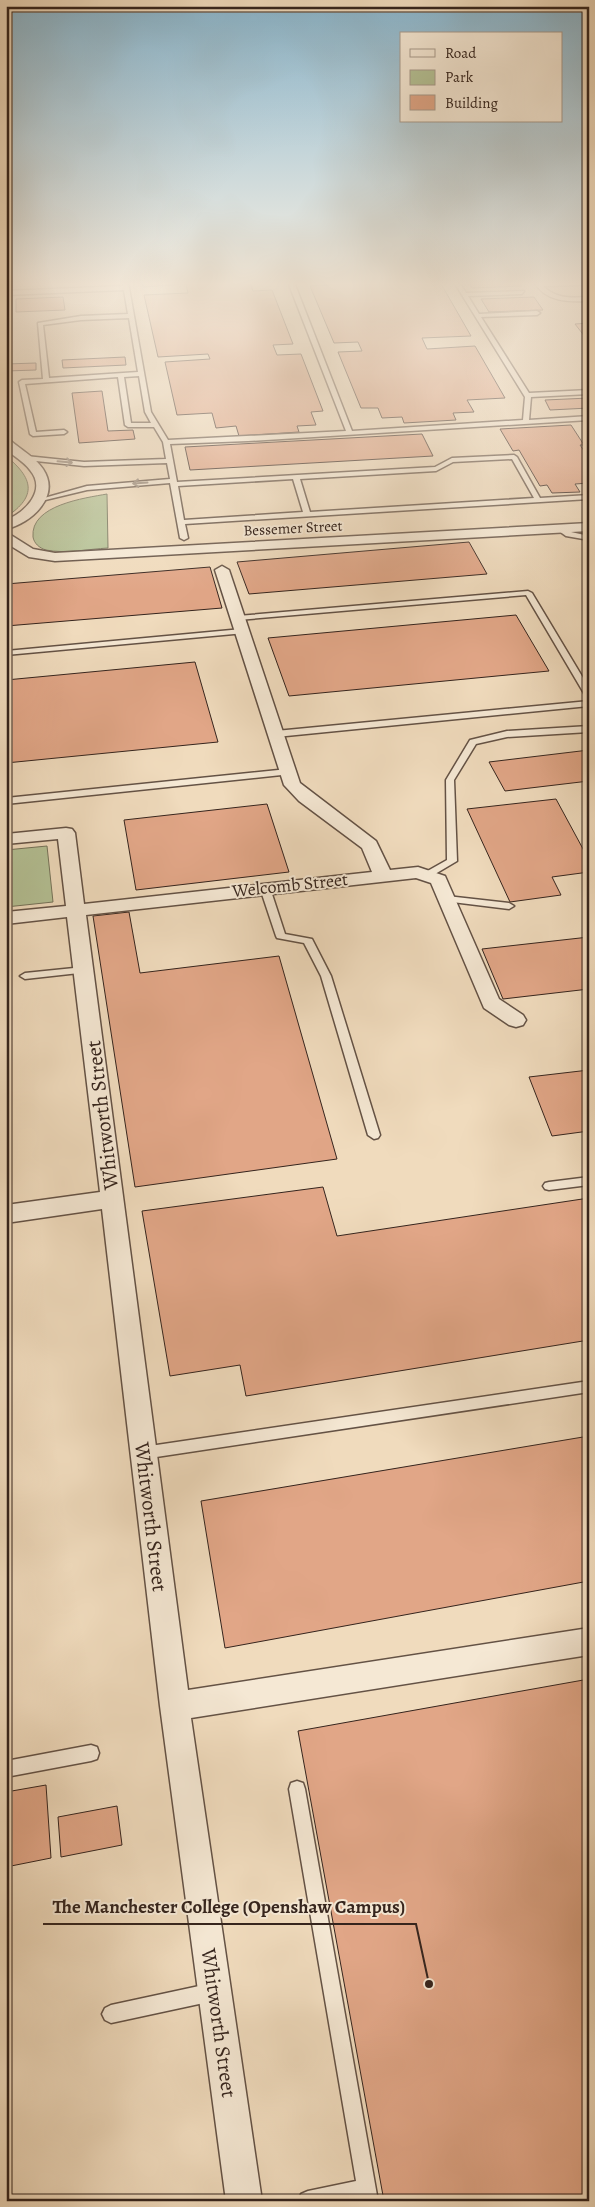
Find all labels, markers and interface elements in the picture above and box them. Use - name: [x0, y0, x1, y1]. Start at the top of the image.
- legend: [400, 32, 562, 122]
- text: Road: [445, 43, 477, 63]
- text: Park: [445, 67, 474, 87]
- text: Building: [445, 93, 498, 113]
- one-way arrow: [57, 458, 73, 467]
- one-way arrow: [133, 478, 149, 488]
- street label: Bessemer Street: [243, 515, 343, 541]
- street label: Welcomb Street: [230, 867, 349, 903]
- street label: Whitworth Street: [79, 1039, 125, 1192]
- street label: Whitworth Street: [128, 1440, 174, 1593]
- callout: The Manchester College (Openshaw Campus): [43, 1890, 416, 1924]
- text: The Manchester College (Openshaw Campus): [53, 1894, 405, 1920]
- street label: Whitworth Street: [195, 1946, 243, 2099]

